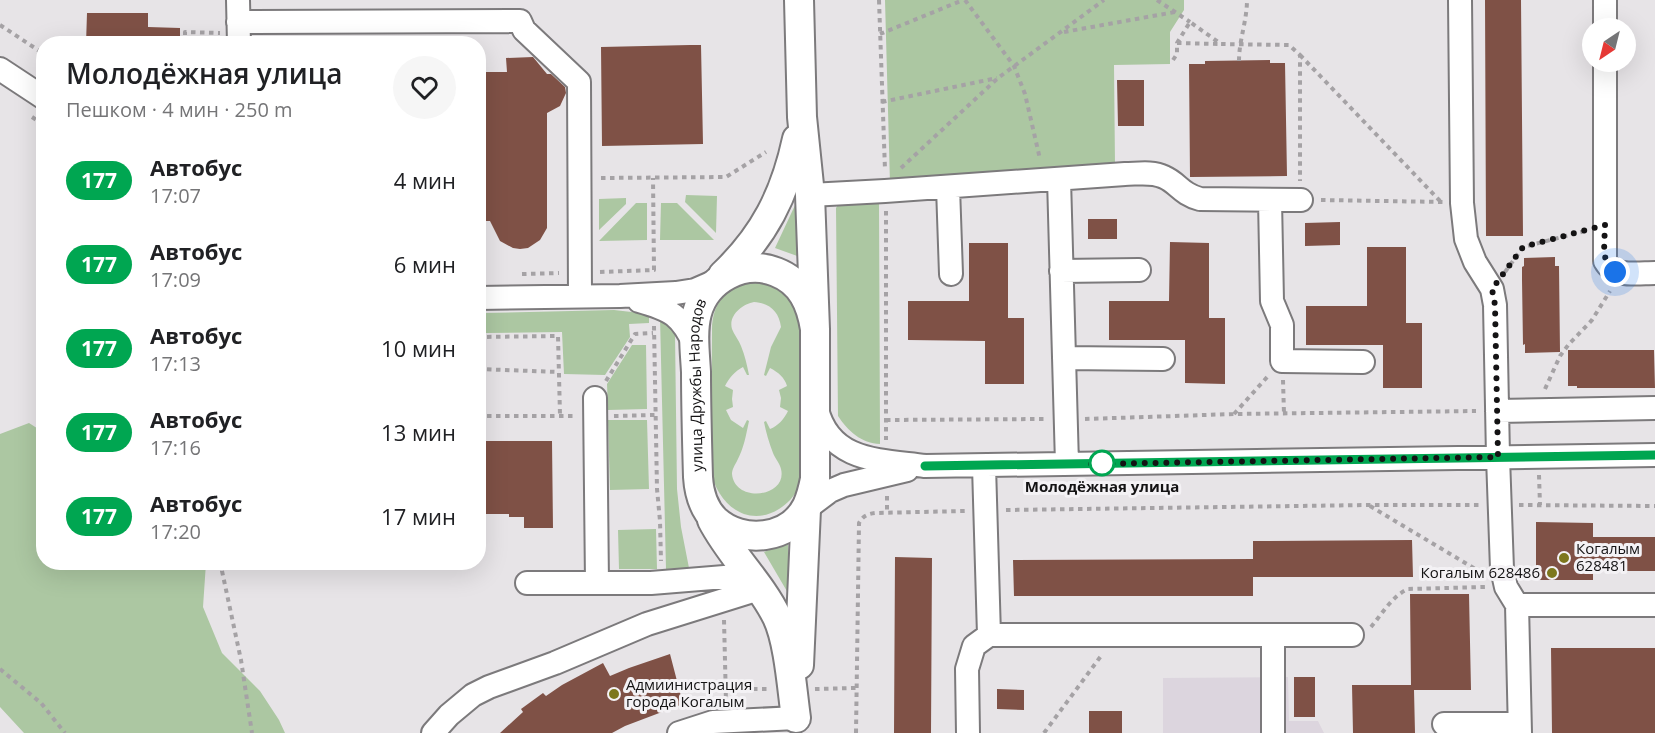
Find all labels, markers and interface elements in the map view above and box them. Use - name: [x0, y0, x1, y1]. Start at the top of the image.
- north arrow: [1582, 18, 1636, 72]
- map controls: [1582, 18, 1636, 72]
- text: Молодёжная улица: [66, 54, 342, 92]
- button: heart: [393, 56, 456, 119]
- text: Пешком · 4 мин · 250 m: [66, 96, 293, 123]
- text: Автобус: [150, 152, 242, 182]
- text: 4 мин: [394, 165, 456, 195]
- text: 177: [81, 166, 117, 194]
- text: 17:07: [150, 182, 201, 209]
- text: Автобус: [150, 236, 242, 266]
- text: 6 мин: [394, 249, 456, 279]
- text: 177: [81, 250, 117, 278]
- your location: [1600, 257, 1630, 287]
- text: 17:09: [150, 266, 201, 293]
- street label: улица Дружбы Народов: [683, 295, 710, 472]
- text: Автобус: [150, 320, 242, 350]
- text: 10 мин: [381, 333, 456, 363]
- text: 177: [81, 334, 117, 362]
- text: 17:13: [150, 350, 201, 377]
- text: Автобус: [150, 404, 242, 434]
- text: 13 мин: [381, 417, 456, 447]
- text: 177: [81, 418, 117, 446]
- text: 17:16: [150, 434, 201, 461]
- marker: Молодёжная улица: [1089, 450, 1115, 476]
- place label: Молодёжная улица: [1025, 476, 1179, 496]
- text: Автобус: [150, 488, 242, 518]
- text: 17 мин: [381, 501, 456, 531]
- text: 177: [81, 502, 117, 530]
- text: 17:20: [150, 518, 201, 545]
- place label: Когалым 628481: [1576, 538, 1640, 575]
- marker: Когалым 628481: [1557, 551, 1571, 565]
- place label: Когалым 628486: [1421, 562, 1540, 582]
- marker: Когалым 628486: [1545, 566, 1559, 580]
- place label: Адмиинистрация города Когалым: [626, 674, 752, 711]
- marker: Адмиинистрация города Когалым: [607, 687, 621, 701]

